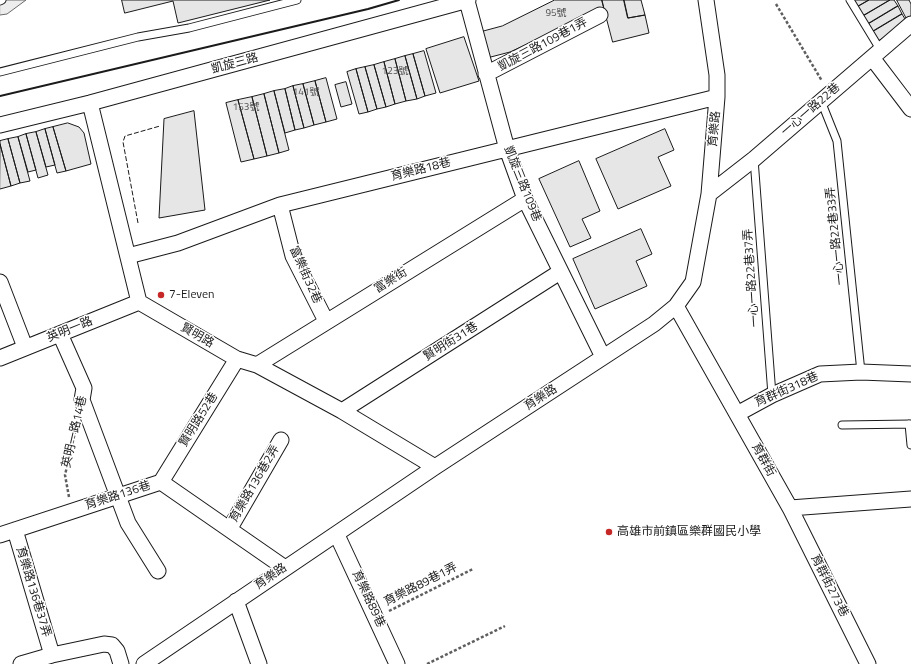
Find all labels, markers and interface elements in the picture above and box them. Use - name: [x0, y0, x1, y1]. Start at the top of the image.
- house number: 95號: [545, 8, 567, 20]
- street label: 凱旋三路109巷1弄: [496, 15, 590, 75]
- street label: 凱旋三路: [210, 51, 260, 77]
- house number: 123號: [382, 66, 408, 78]
- street label: 一心一路22巷: [779, 80, 843, 140]
- house number: 141號: [293, 87, 319, 99]
- house number: 153號: [233, 102, 259, 114]
- street label: 育樂路: [706, 110, 724, 148]
- street label: 凱旋三路109巷: [500, 144, 544, 224]
- street label: 育樂路18巷: [389, 156, 453, 184]
- street label: 一心一路22巷33弄: [824, 186, 848, 286]
- street label: 一心一路22巷37弄: [741, 228, 763, 328]
- street label: 富樂街32巷: [286, 244, 324, 306]
- street label: 富樂街: [372, 265, 410, 297]
- place label: 7-Eleven: [169, 288, 215, 302]
- marker: 7-Eleven: [156, 290, 166, 300]
- street label: 英明一路: [45, 314, 95, 346]
- street label: 賢明街31巷: [421, 320, 481, 364]
- street label: 賢明路: [178, 321, 216, 351]
- street label: 育群街318巷: [753, 370, 821, 410]
- street label: 育樂路: [522, 382, 560, 414]
- street label: 賢明路52巷: [177, 390, 221, 450]
- street label: 英明一路14巷: [60, 395, 90, 469]
- street label: 育群街: [748, 441, 778, 479]
- street label: 育樂路136巷2弄: [227, 443, 283, 525]
- street label: 育樂路136巷: [83, 479, 153, 513]
- place label: 高雄市前鎮區樂群國民小學: [617, 525, 761, 539]
- marker: 高雄市前鎮區樂群國民小學: [604, 527, 614, 537]
- street label: 育樂路136巷37弄: [12, 545, 54, 639]
- street label: 育群街273巷: [807, 552, 851, 620]
- street label: 育樂路89巷1弄: [382, 560, 460, 610]
- street label: 育樂路: [252, 561, 290, 593]
- street label: 育樂路89巷: [348, 568, 388, 630]

